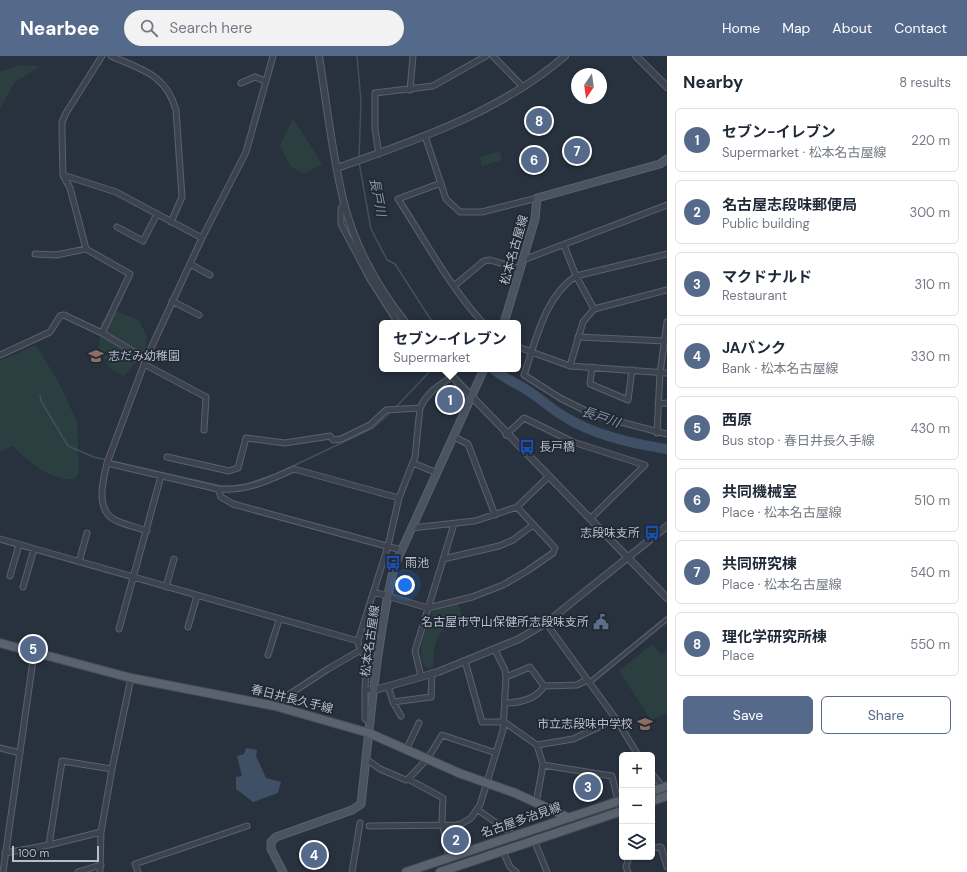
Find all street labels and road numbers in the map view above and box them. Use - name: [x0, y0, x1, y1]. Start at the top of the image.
- street label: 松本名古屋線: [496, 213, 532, 287]
- street label: 松本名古屋線: [357, 604, 383, 678]
- street label: 春日井長久手線: [249, 681, 335, 717]
- street label: 名古屋多治見線: [479, 799, 563, 841]

